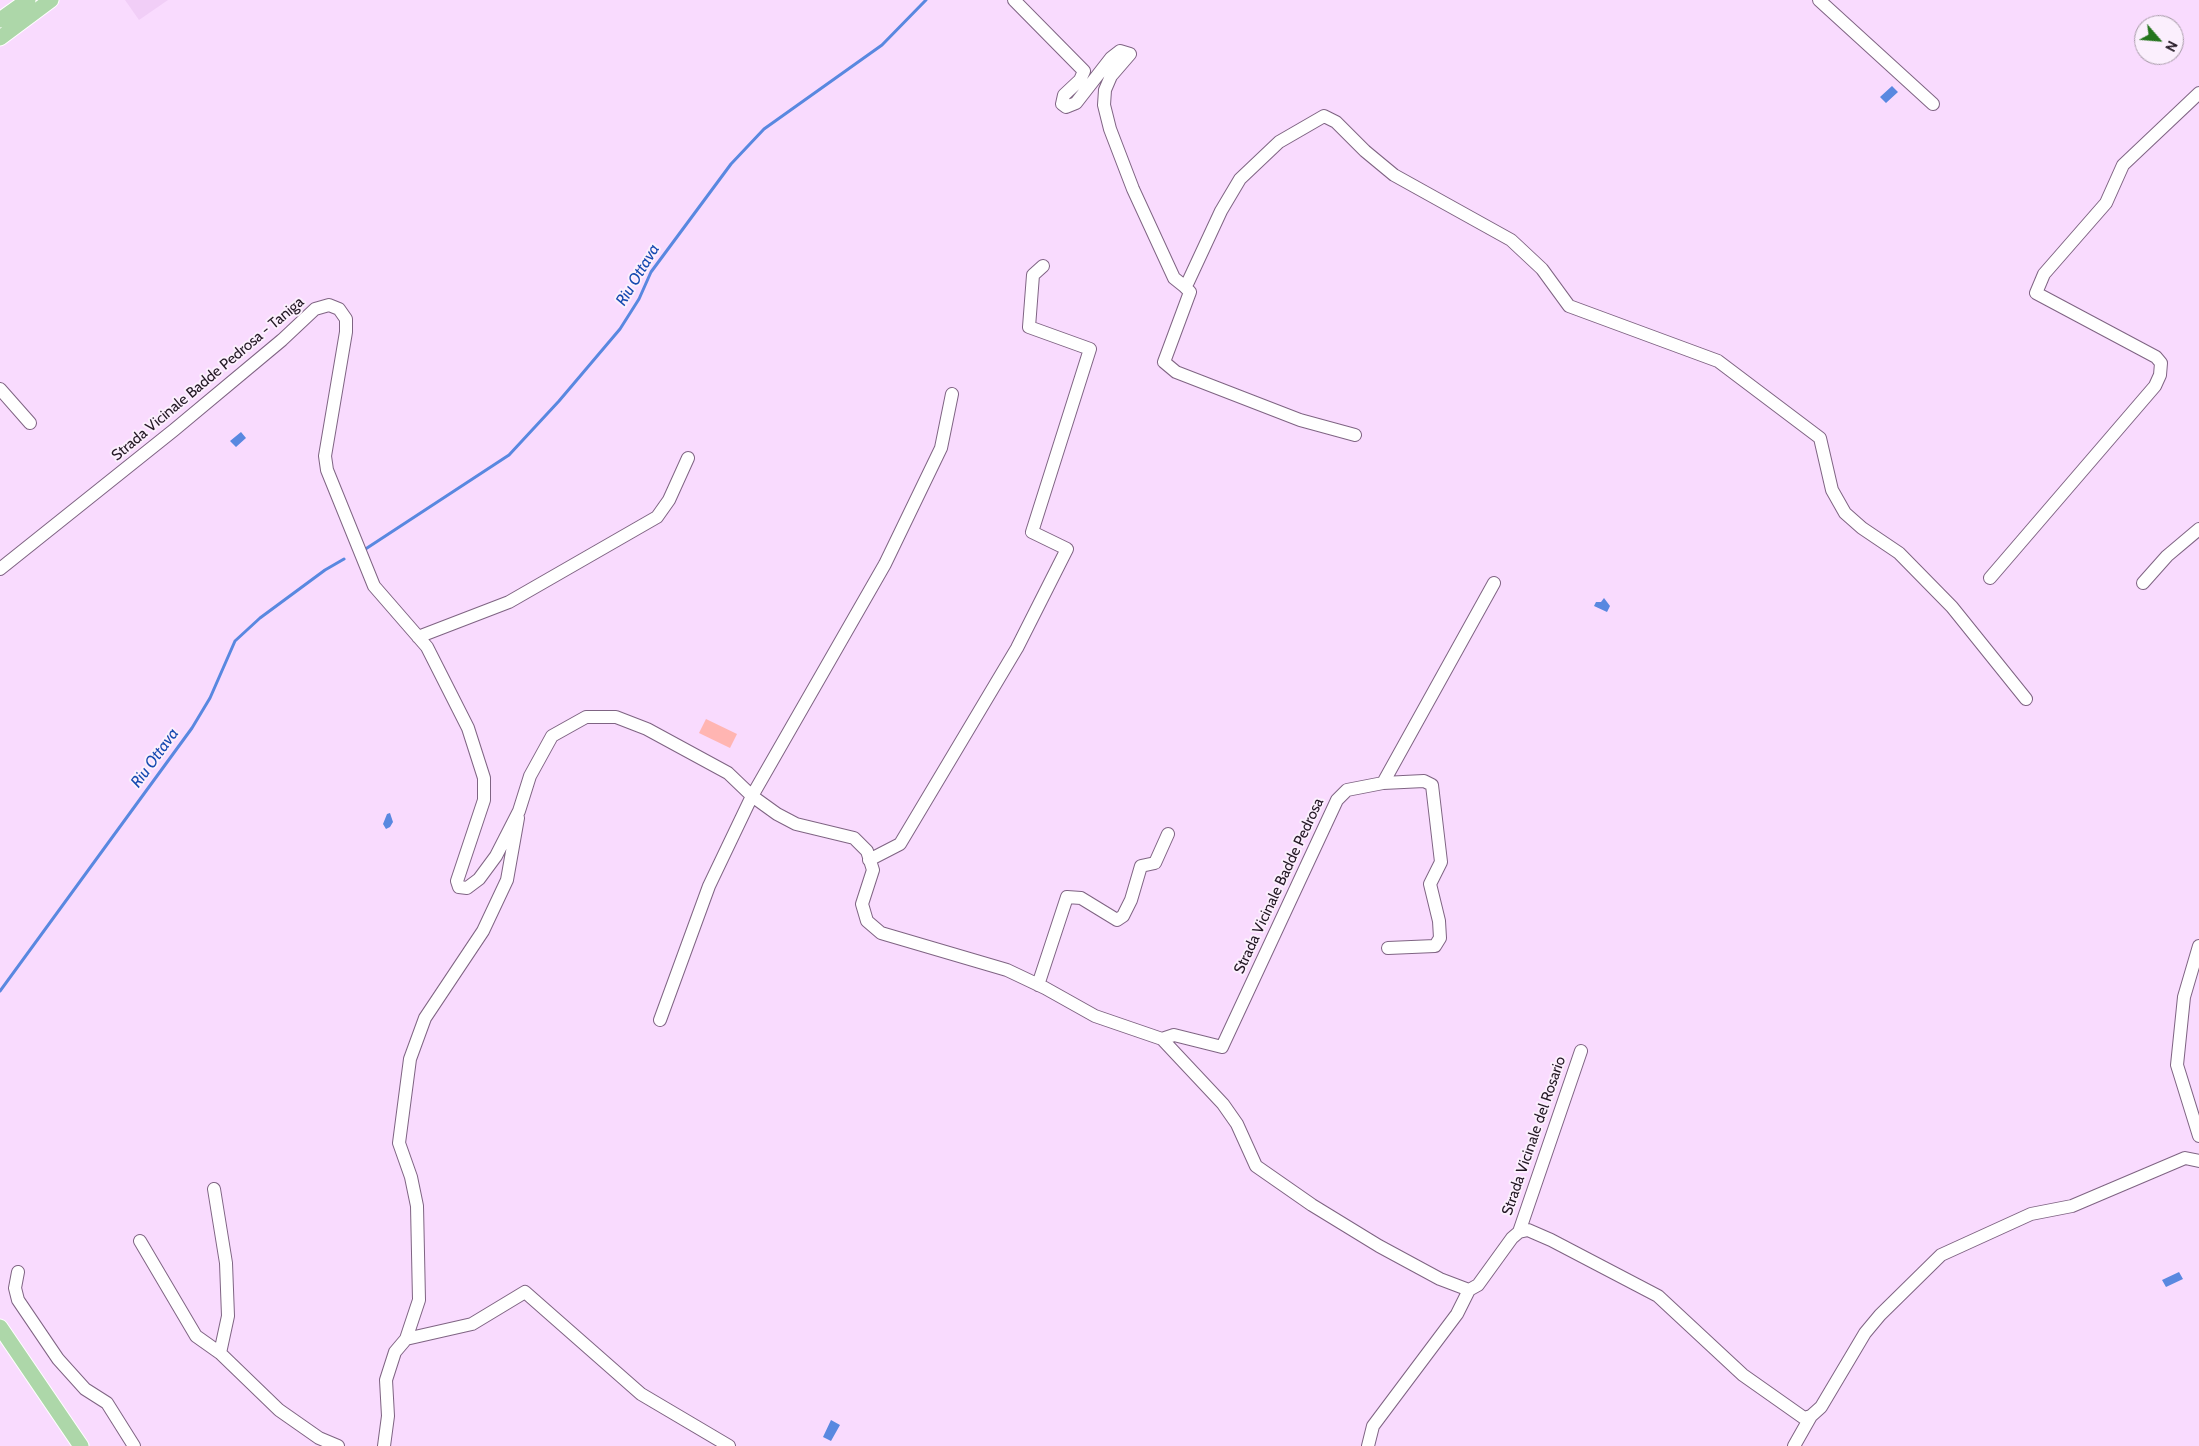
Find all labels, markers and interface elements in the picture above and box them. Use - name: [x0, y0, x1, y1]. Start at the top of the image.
- north arrow: [2134, 15, 2184, 65]
- text: N: [2161, 38, 2182, 55]
- water label: Riu Ottava: [612, 241, 664, 309]
- street label: Strada Vicinale Badde Pedrosa - Taniga: [108, 293, 308, 465]
- water label: Riu Ottava: [127, 725, 183, 791]
- street label: Strada Vicinale Badde Pedrosa: [1230, 795, 1328, 977]
- street label: Strada Vicinale del Rosario: [1498, 1054, 1570, 1218]

